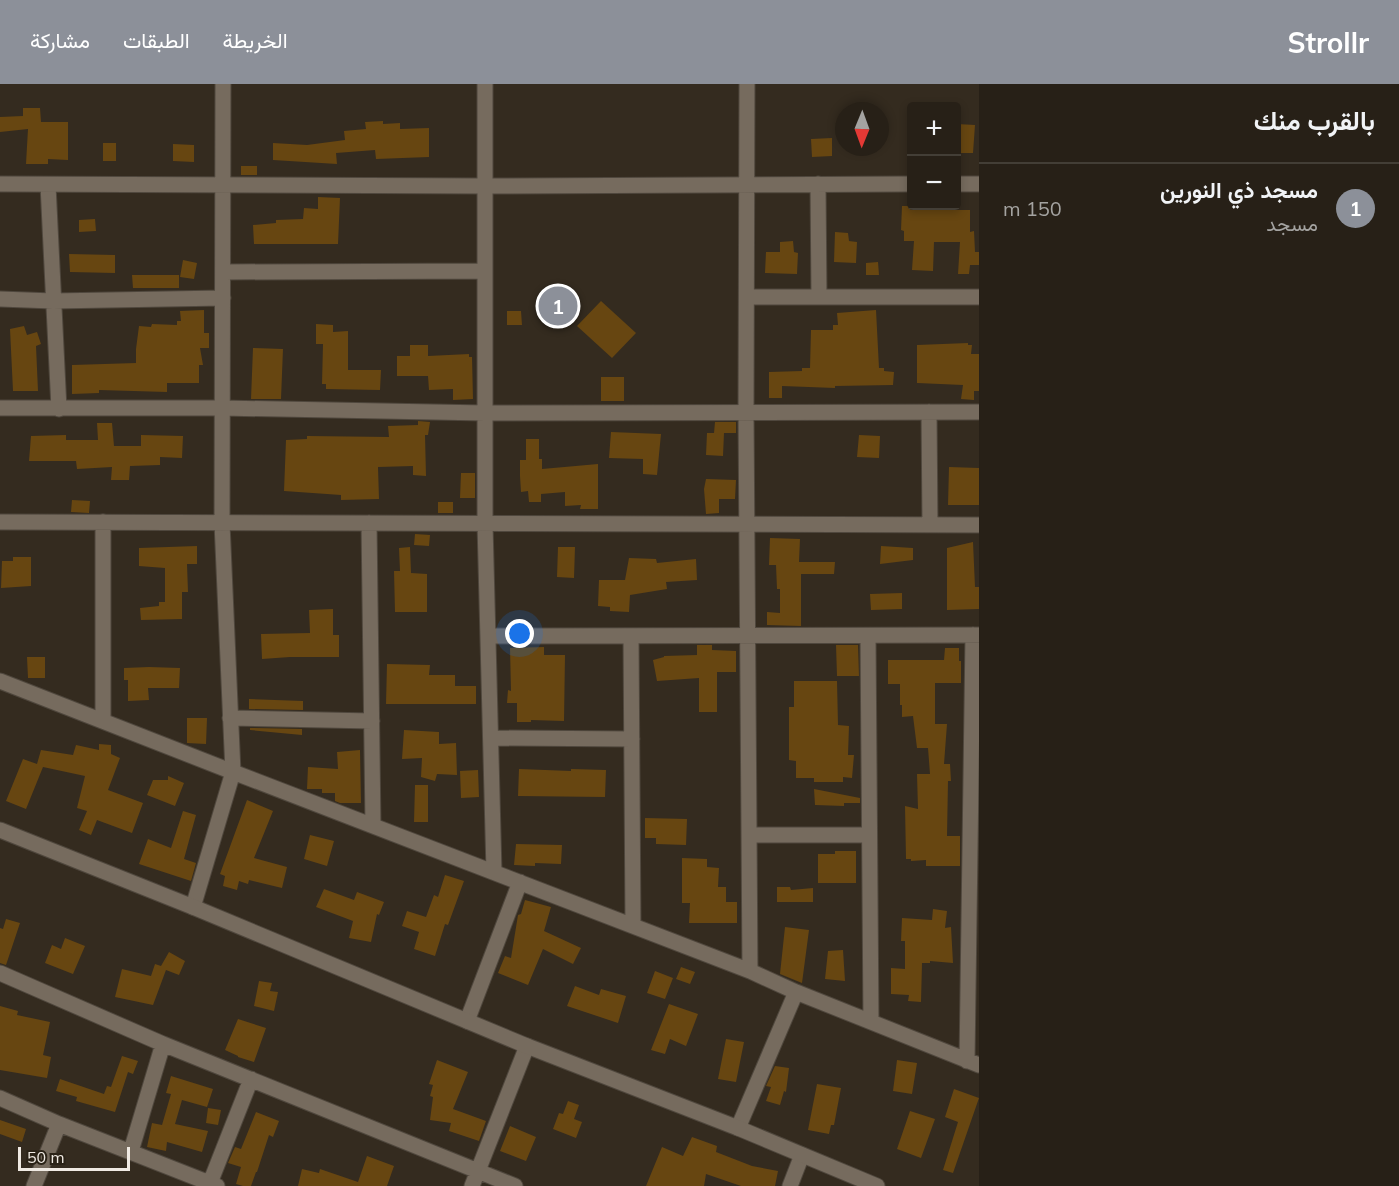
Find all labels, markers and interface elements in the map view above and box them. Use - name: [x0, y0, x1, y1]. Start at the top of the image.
- text: Strollr: [1287, 25, 1369, 60]
- text: مشاركة: [30, 27, 90, 53]
- text: الطبقات: [123, 27, 190, 53]
- text: الخريطة: [223, 27, 288, 53]
- north arrow: [835, 102, 889, 156]
- map controls: [907, 102, 961, 210]
- button: +: [907, 102, 961, 156]
- text: بالقرب منك: [1254, 104, 1375, 137]
- button: −: [907, 156, 961, 210]
- text: مسجد ذي النورين: [1160, 176, 1318, 204]
- text: 150 m: [1003, 196, 1062, 221]
- text: 1: [1350, 196, 1362, 221]
- text: مسجد: [1266, 211, 1318, 236]
- pin: 1: [538, 284, 578, 328]
- your location: [505, 619, 534, 648]
- scale bar: [18, 1144, 130, 1172]
- text: 50 m: [27, 1147, 64, 1167]

